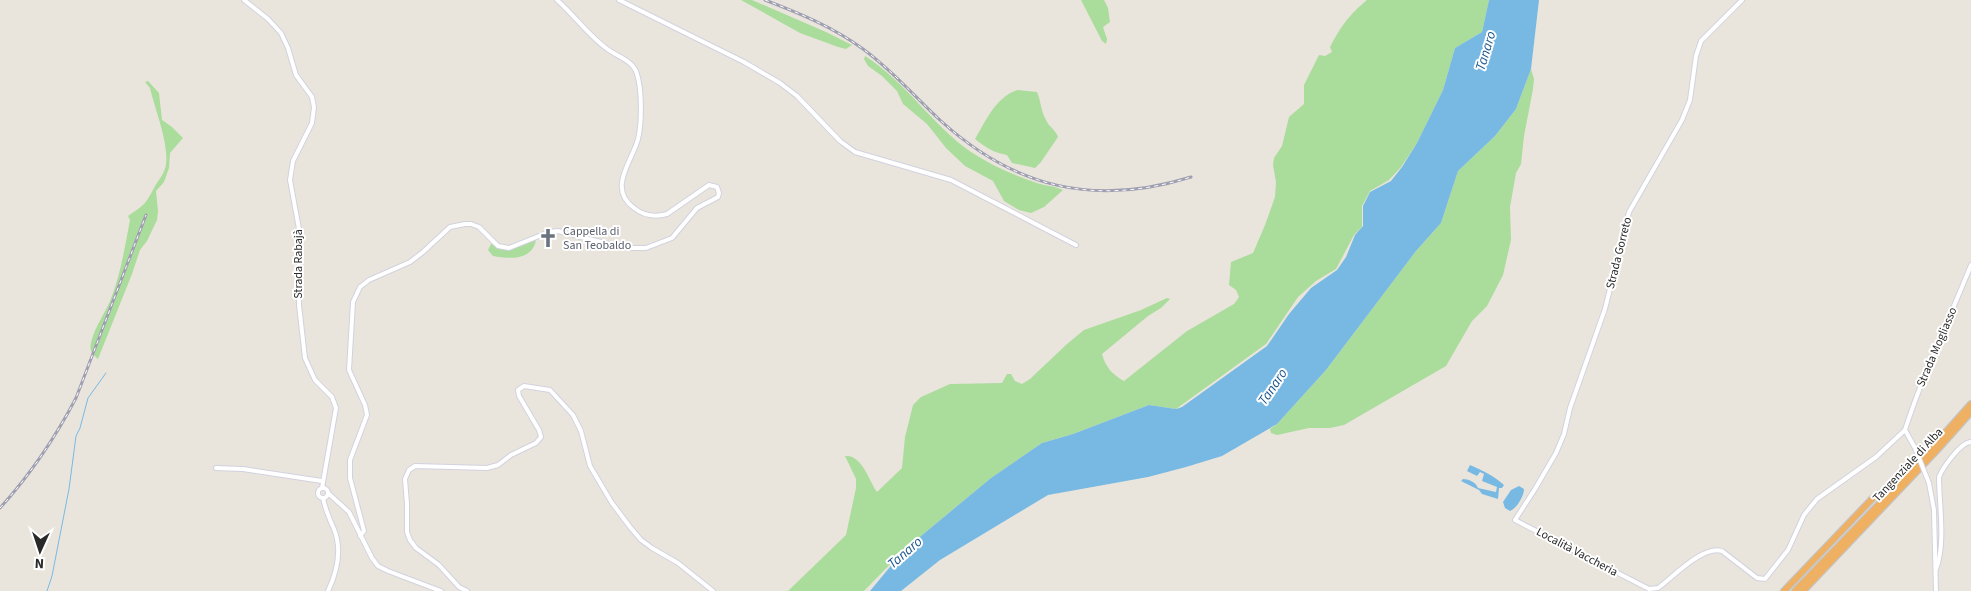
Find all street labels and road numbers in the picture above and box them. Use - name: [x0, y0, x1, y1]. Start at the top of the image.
- street label: Strada Gorreto: [1602, 215, 1636, 291]
- street label: Strada Rabajà: [290, 229, 307, 299]
- street label: Strada Mogliasso: [1913, 304, 1961, 390]
- street label: Tangenziale di Alba: [1869, 424, 1947, 506]
- street label: Località Vaccheria: [1533, 523, 1621, 581]

